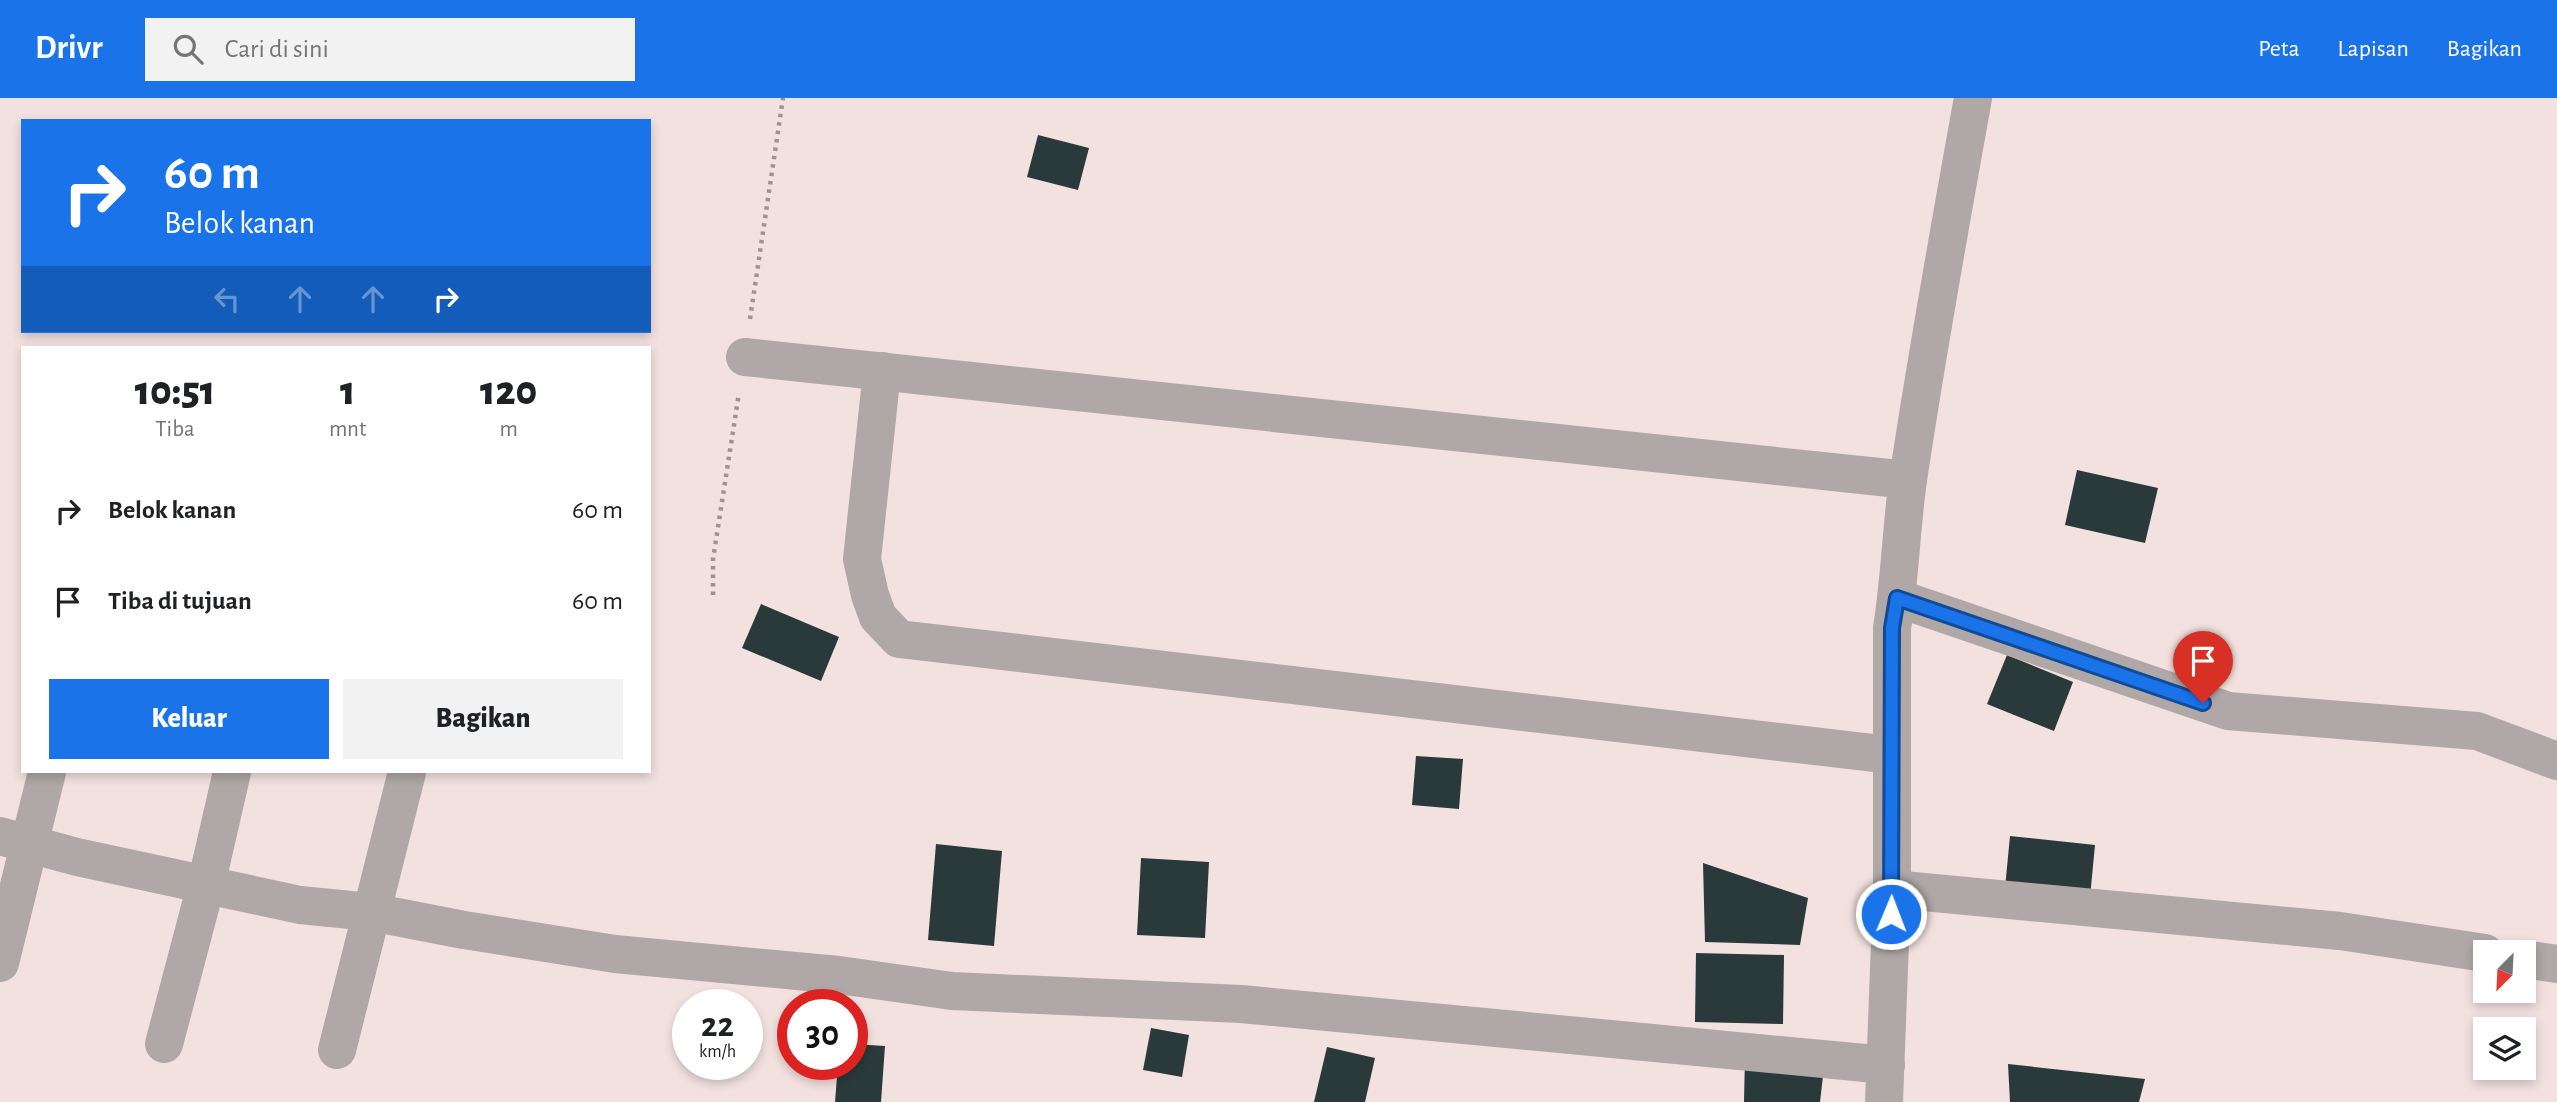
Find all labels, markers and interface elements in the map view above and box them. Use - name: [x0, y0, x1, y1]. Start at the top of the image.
- search box: [145, 18, 635, 81]
- icon: search: [169, 30, 207, 68]
- text: Drivr: [35, 32, 103, 65]
- text: Cari di sini: [225, 36, 329, 62]
- text: Peta: [2258, 37, 2300, 61]
- text: Lapisan: [2338, 37, 2409, 61]
- text: Bagikan: [2447, 37, 2522, 61]
- icon: right: [49, 147, 140, 238]
- text: 60 m: [164, 149, 260, 198]
- text: Belok kanan: [164, 207, 315, 239]
- icon: left: [208, 280, 246, 318]
- icon: ahead: [281, 280, 319, 318]
- icon: ahead: [354, 280, 392, 318]
- icon: right: [427, 280, 465, 318]
- text: 10:51: [135, 370, 215, 412]
- text: 1: [340, 370, 355, 412]
- text: 120: [480, 370, 537, 412]
- text: Tiba: [155, 418, 195, 441]
- text: mnt: [329, 418, 366, 441]
- text: m: [499, 418, 518, 441]
- icon: right: [49, 492, 87, 530]
- text: Belok kanan: [108, 497, 236, 523]
- text: 60 m: [572, 497, 623, 523]
- icon: arrive: [49, 583, 87, 621]
- text: Tiba di tujuan: [108, 588, 252, 614]
- text: 60 m: [572, 588, 623, 614]
- pin: [2173, 631, 2233, 703]
- icon: arrive: [2184, 642, 2222, 680]
- button: Keluar: [49, 679, 329, 759]
- button: Bagikan: [343, 679, 623, 759]
- position arrow: [1854, 877, 1928, 951]
- north arrow: [2473, 940, 2536, 1003]
- map controls: [2473, 940, 2536, 1080]
- speed limit sign: 30: [777, 989, 868, 1080]
- text: 22: [701, 1008, 734, 1043]
- button: layers: [2473, 1017, 2536, 1080]
- text: km/h: [699, 1043, 736, 1061]

